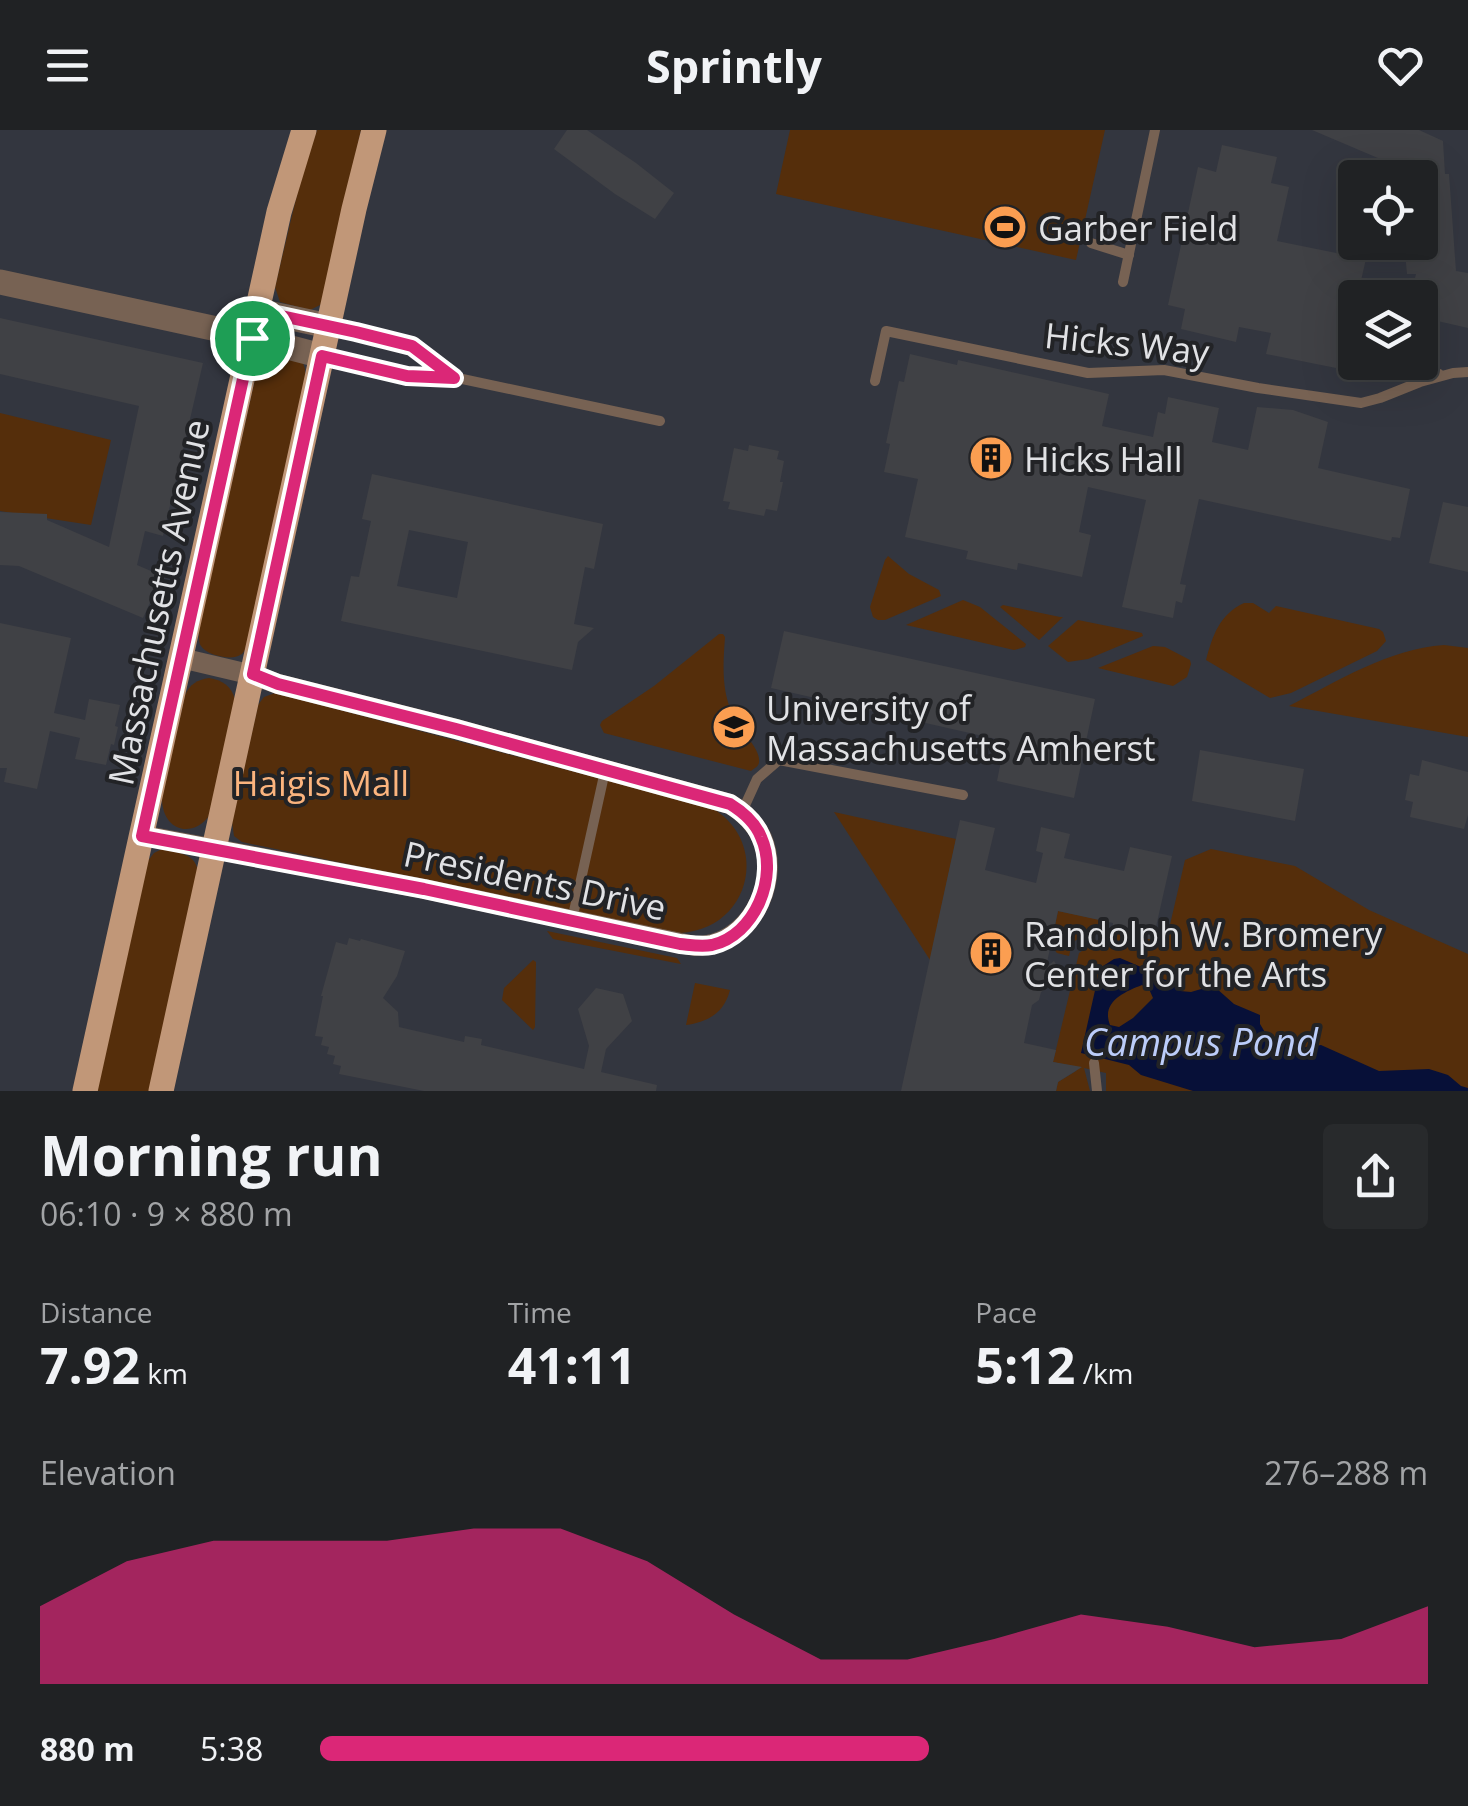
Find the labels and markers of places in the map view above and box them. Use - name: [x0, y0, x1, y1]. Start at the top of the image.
- sports icon: Garber Field: [982, 204, 1028, 250]
- place label: Garber Field: [1038, 204, 1238, 251]
- pin: [210, 296, 295, 381]
- building icon: Hicks Hall: [968, 435, 1014, 481]
- place label: Hicks Hall: [1024, 435, 1183, 482]
- place label: University of Massachusetts Amherst: [766, 684, 1156, 771]
- school or university icon: University of Massachusetts Amherst: [711, 704, 757, 750]
- place label: Randolph W. Bromery Center for the Arts: [1024, 910, 1383, 997]
- building icon: Randolph W. Bromery Center for the Arts: [968, 930, 1014, 976]

